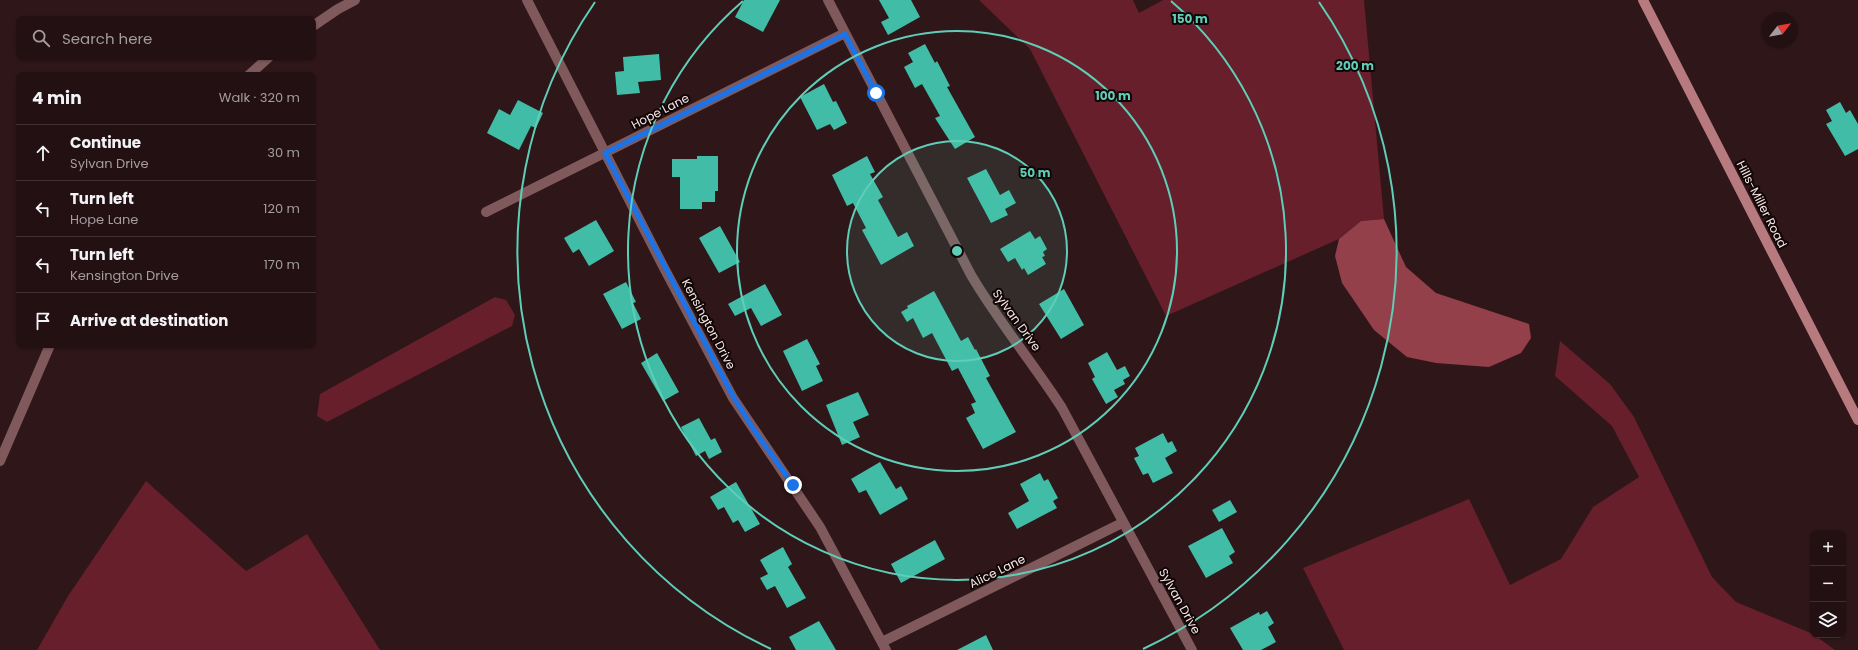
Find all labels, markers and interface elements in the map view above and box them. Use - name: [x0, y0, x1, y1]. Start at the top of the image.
- text: 150 m: [1172, 10, 1208, 27]
- north arrow: [1762, 12, 1798, 48]
- search box: [16, 16, 316, 60]
- icon: search: [30, 27, 52, 49]
- text: Search here: [62, 28, 152, 49]
- text: 200 m: [1336, 57, 1374, 74]
- route start: [867, 84, 885, 102]
- text: 4 min: [32, 86, 82, 110]
- text: 100 m: [1095, 87, 1131, 104]
- text: Walk · 320 m: [219, 88, 300, 107]
- street label: Hope Lane: [628, 89, 692, 133]
- text: Continue: [70, 132, 141, 153]
- icon: ahead: [32, 142, 54, 164]
- text: 30 m: [267, 143, 300, 162]
- text: Sylvan Drive: [70, 154, 149, 173]
- street label: Hills-Miller Road: [1733, 158, 1791, 250]
- text: 50 m: [1020, 164, 1051, 181]
- text: Turn left: [70, 188, 134, 209]
- icon: left: [32, 198, 54, 220]
- text: 120 m: [263, 199, 300, 218]
- text: Hope Lane: [70, 210, 138, 229]
- text: Turn left: [70, 244, 134, 265]
- centre of rings: [950, 244, 964, 258]
- icon: left: [32, 254, 54, 276]
- text: 170 m: [264, 255, 300, 274]
- text: Kensington Drive: [70, 266, 179, 285]
- street label: Kensington Drive: [678, 276, 740, 372]
- street label: Sylvan Drive: [989, 286, 1045, 354]
- icon: arrive: [32, 310, 54, 332]
- text: Arrive at destination: [70, 310, 228, 331]
- route end: [784, 476, 802, 494]
- map controls: [1810, 530, 1846, 638]
- button: +: [1810, 530, 1846, 566]
- street label: Alice Lane: [966, 550, 1028, 592]
- street label: Sylvan Drive: [1155, 565, 1205, 637]
- button: −: [1810, 566, 1846, 602]
- button: layers: [1810, 602, 1846, 638]

